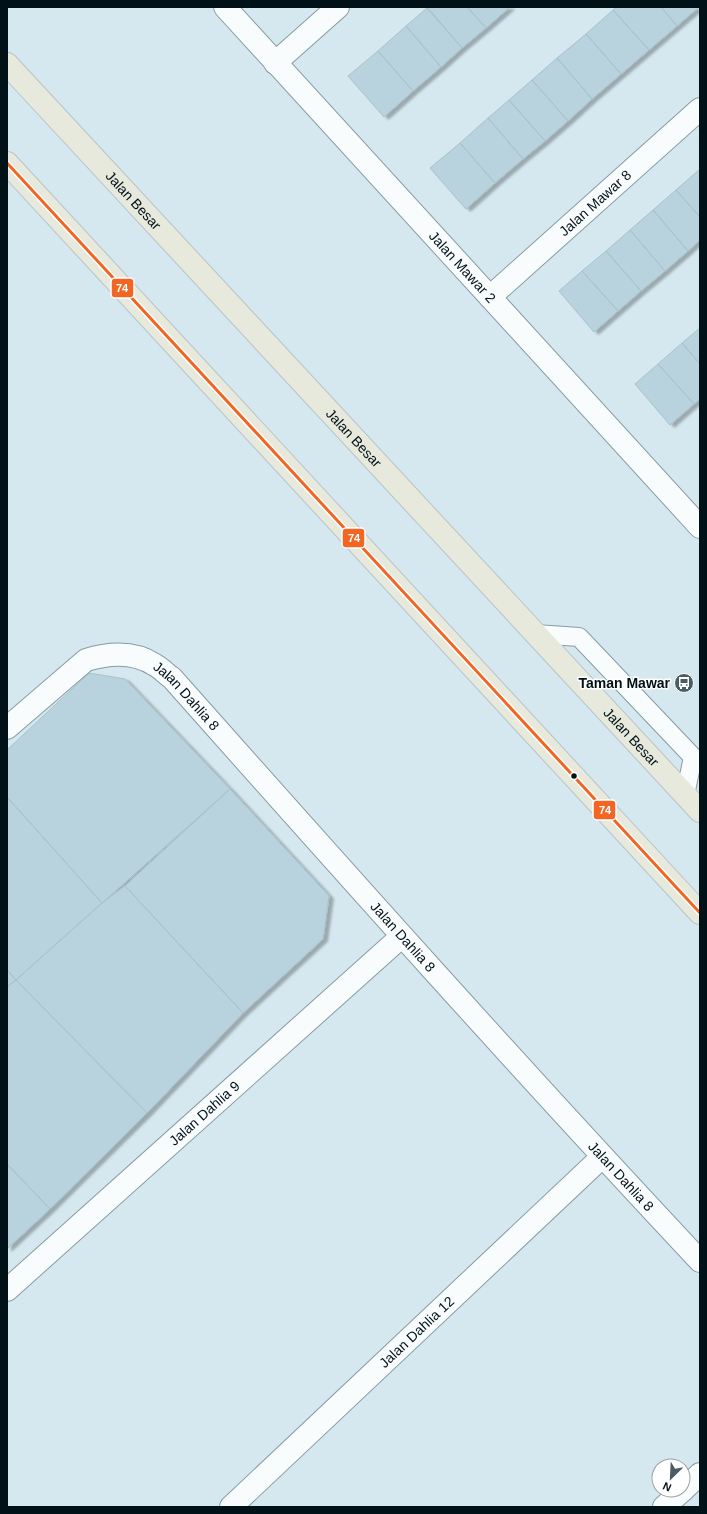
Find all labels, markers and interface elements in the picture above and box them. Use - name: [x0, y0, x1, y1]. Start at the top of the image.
- street label: Jalan Mawar 8: [556, 166, 634, 239]
- street label: Jalan Besar: [102, 168, 165, 233]
- street label: Jalan Mawar 2: [426, 228, 499, 306]
- line badge: 74: [111, 278, 134, 298]
- text: 74: [116, 282, 129, 294]
- street label: Jalan Besar: [323, 405, 385, 471]
- line badge: 74: [342, 528, 365, 548]
- text: 74: [348, 532, 361, 544]
- street label: Jalan Dahlia 8: [150, 658, 223, 734]
- bus stop icon: Taman Mawar: [673, 672, 695, 694]
- place label: Taman Mawar: [578, 675, 671, 691]
- street label: Jalan Besar: [600, 704, 663, 770]
- unlabelled marker: [569, 771, 579, 781]
- line badge: 74: [593, 800, 616, 820]
- text: 74: [599, 804, 612, 816]
- street label: Jalan Dahlia 8: [367, 898, 439, 975]
- street label: Jalan Dahlia 9: [166, 1077, 243, 1149]
- street label: Jalan Dahlia 8: [585, 1138, 657, 1214]
- street label: Jalan Dahlia 12: [376, 1293, 457, 1371]
- north arrow: [651, 1458, 691, 1498]
- text: N: [661, 1480, 673, 1494]

